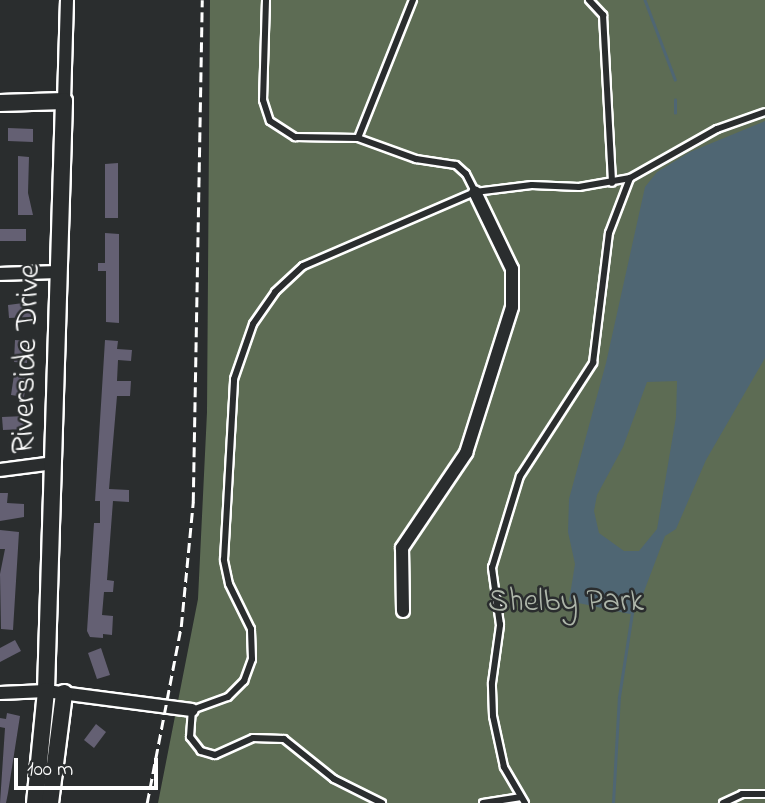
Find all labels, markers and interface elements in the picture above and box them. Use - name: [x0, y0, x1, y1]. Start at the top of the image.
- street label: Riverside Drive: [5, 263, 51, 455]
- park label: Shelby Park: [488, 584, 644, 622]
- scale bar: [18, 744, 161, 788]
- text: 100 m: [27, 755, 73, 785]

